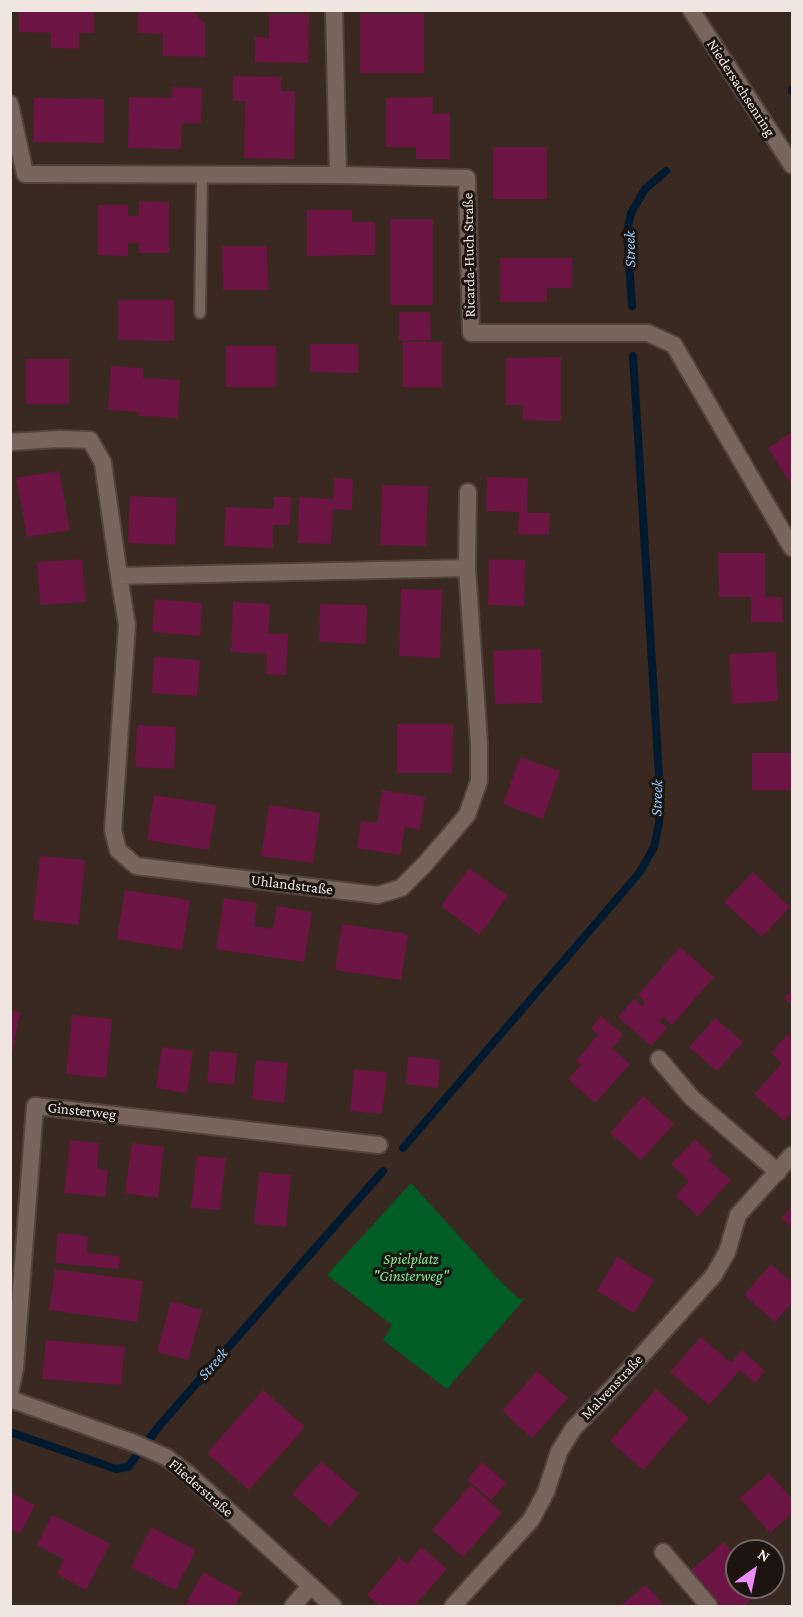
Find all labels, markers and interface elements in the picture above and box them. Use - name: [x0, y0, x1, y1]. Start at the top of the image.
- street label: Niedersachsenring: [703, 36, 779, 140]
- street label: Ricarda-Huch Straße: [459, 193, 479, 317]
- water label: Streek: [620, 231, 640, 267]
- water label: Streek: [647, 779, 667, 817]
- street label: Uhlandstraße: [250, 871, 334, 899]
- street label: Ginsterweg: [47, 1098, 117, 1124]
- park label: Spielplatz "Ginsterweg": [373, 1250, 449, 1285]
- water label: Streek: [194, 1344, 232, 1384]
- street label: Malvenstraße: [577, 1351, 647, 1423]
- street label: Fliederstraße: [165, 1455, 237, 1521]
- north arrow: [725, 1539, 785, 1599]
- text: N: [755, 1545, 773, 1565]

